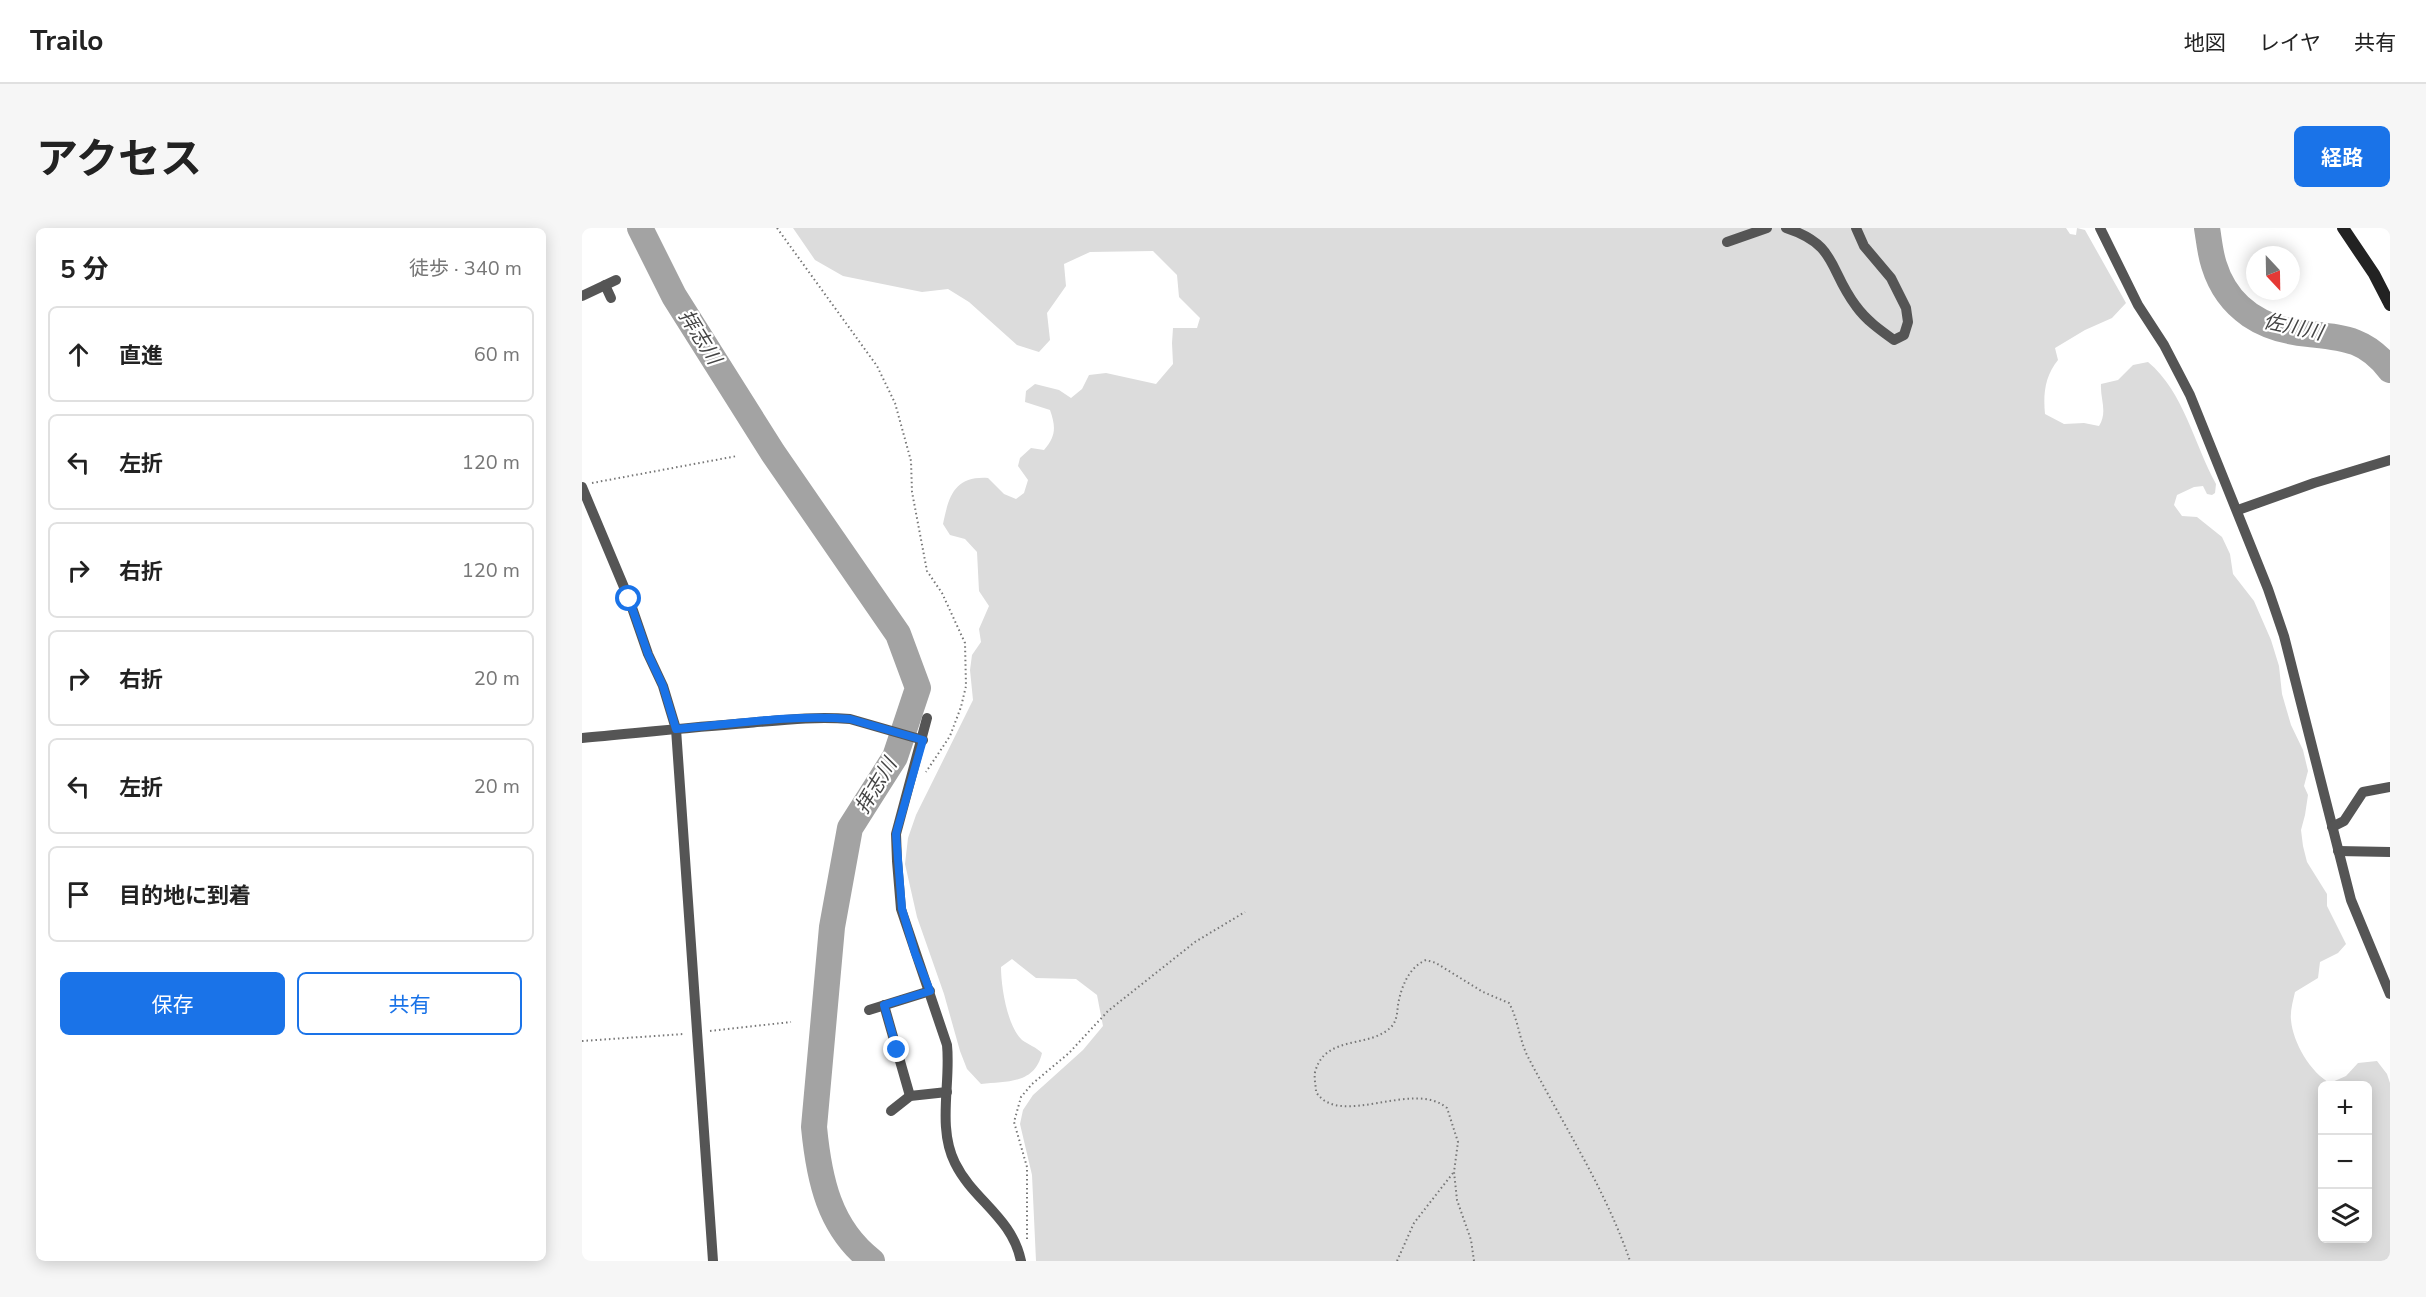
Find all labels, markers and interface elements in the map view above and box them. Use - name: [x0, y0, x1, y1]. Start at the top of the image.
- text: Trailo: [30, 22, 103, 60]
- text: 地図: [2184, 29, 2226, 57]
- text: レイヤ: [2259, 29, 2321, 57]
- text: 共有: [2354, 29, 2396, 57]
- button: 経路: [2294, 126, 2390, 187]
- text: アクセス: [36, 131, 202, 188]
- north arrow: [2246, 246, 2300, 300]
- text: 5 分: [60, 252, 109, 287]
- text: 徒歩 · 340 m: [409, 255, 522, 282]
- water label: 拝志川: [673, 304, 728, 371]
- water label: 佐川川: [2261, 308, 2327, 347]
- icon: ahead: [62, 338, 95, 371]
- text: 直進: [119, 341, 163, 371]
- text: 60 m: [474, 341, 520, 368]
- icon: left: [62, 446, 95, 479]
- text: 左折: [119, 449, 163, 479]
- text: 120 m: [462, 449, 520, 476]
- icon: right: [62, 554, 95, 587]
- text: 右折: [119, 557, 163, 587]
- text: 120 m: [462, 557, 520, 584]
- route start: [615, 585, 641, 611]
- icon: right: [62, 662, 95, 695]
- text: 右折: [119, 665, 163, 695]
- text: 20 m: [474, 665, 520, 692]
- water label: 拝志川: [849, 752, 904, 819]
- icon: left: [62, 770, 95, 803]
- text: 左折: [119, 773, 163, 803]
- text: 20 m: [474, 773, 520, 800]
- icon: arrive: [62, 878, 95, 911]
- text: 目的地に到着: [119, 881, 251, 911]
- button: 保存: [60, 972, 285, 1035]
- button: 共有: [297, 972, 522, 1035]
- route end: [883, 1036, 909, 1062]
- map controls: [2318, 1081, 2372, 1243]
- button: +: [2318, 1081, 2372, 1135]
- button: −: [2318, 1135, 2372, 1189]
- button: layers: [2318, 1189, 2372, 1243]

